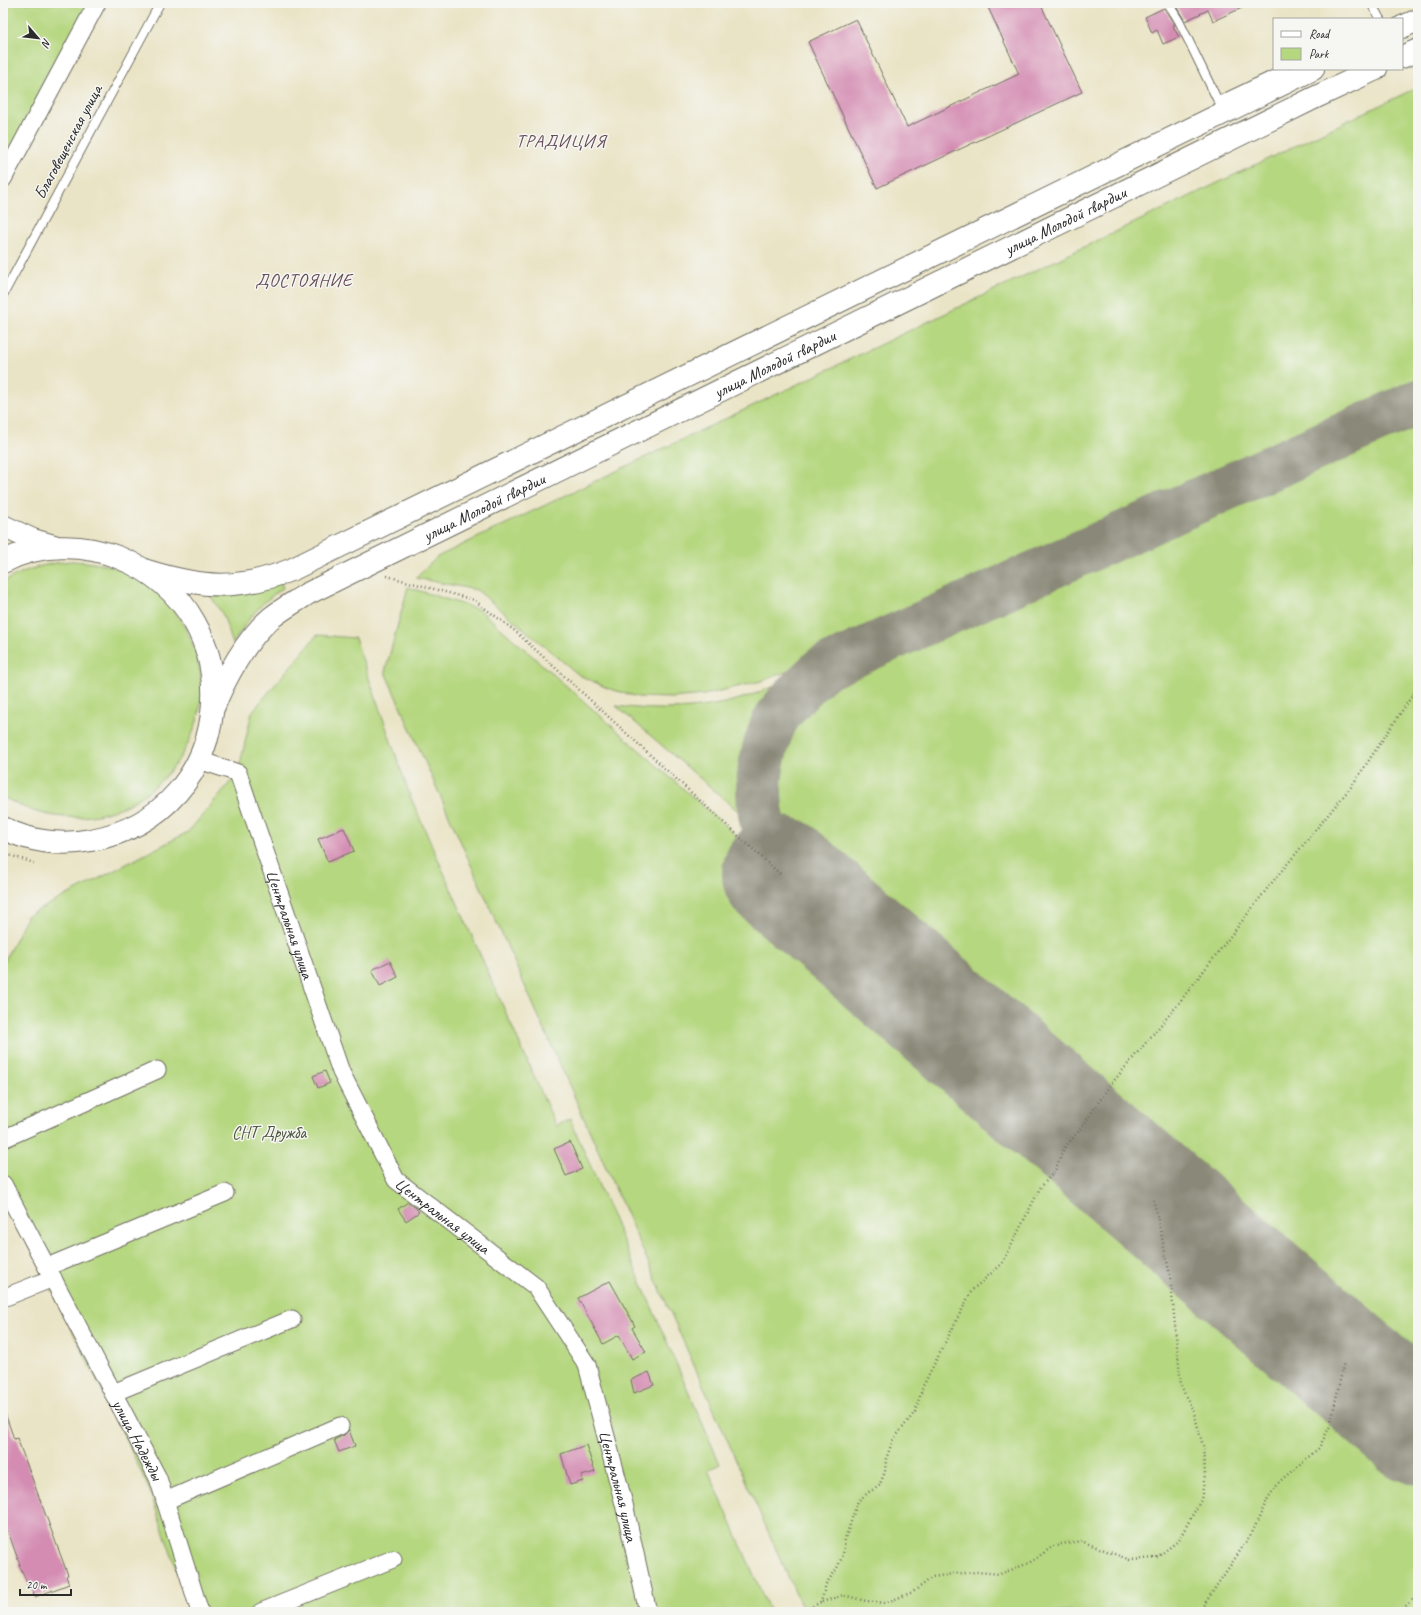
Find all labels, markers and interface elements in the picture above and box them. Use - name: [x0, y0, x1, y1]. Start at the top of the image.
- north arrow: [18, 18, 58, 58]
- legend: [1273, 18, 1403, 70]
- text: Road: [1309, 26, 1331, 42]
- text: N: [38, 36, 55, 51]
- text: Park: [1309, 46, 1330, 62]
- street label: Благовещенская улица: [29, 80, 108, 203]
- district label: ТРАДИЦИЯ: [516, 130, 608, 152]
- street label: улица Молодой гвардии: [1000, 181, 1131, 260]
- district label: ДОСТОЯНИЕ: [255, 269, 354, 291]
- street label: улица Молодой гвардии: [709, 324, 840, 403]
- street label: улица Молодой гвардии: [419, 467, 550, 546]
- street label: Центральная улица: [262, 867, 319, 983]
- park label: СНТ Дружба: [232, 1122, 307, 1143]
- street label: Центральная улица: [391, 1173, 495, 1259]
- street label: улица Надежды: [107, 1395, 169, 1485]
- street label: Центральная улица: [594, 1428, 643, 1545]
- scale bar: [20, 1571, 71, 1597]
- text: 20 m: [26, 1577, 48, 1593]

